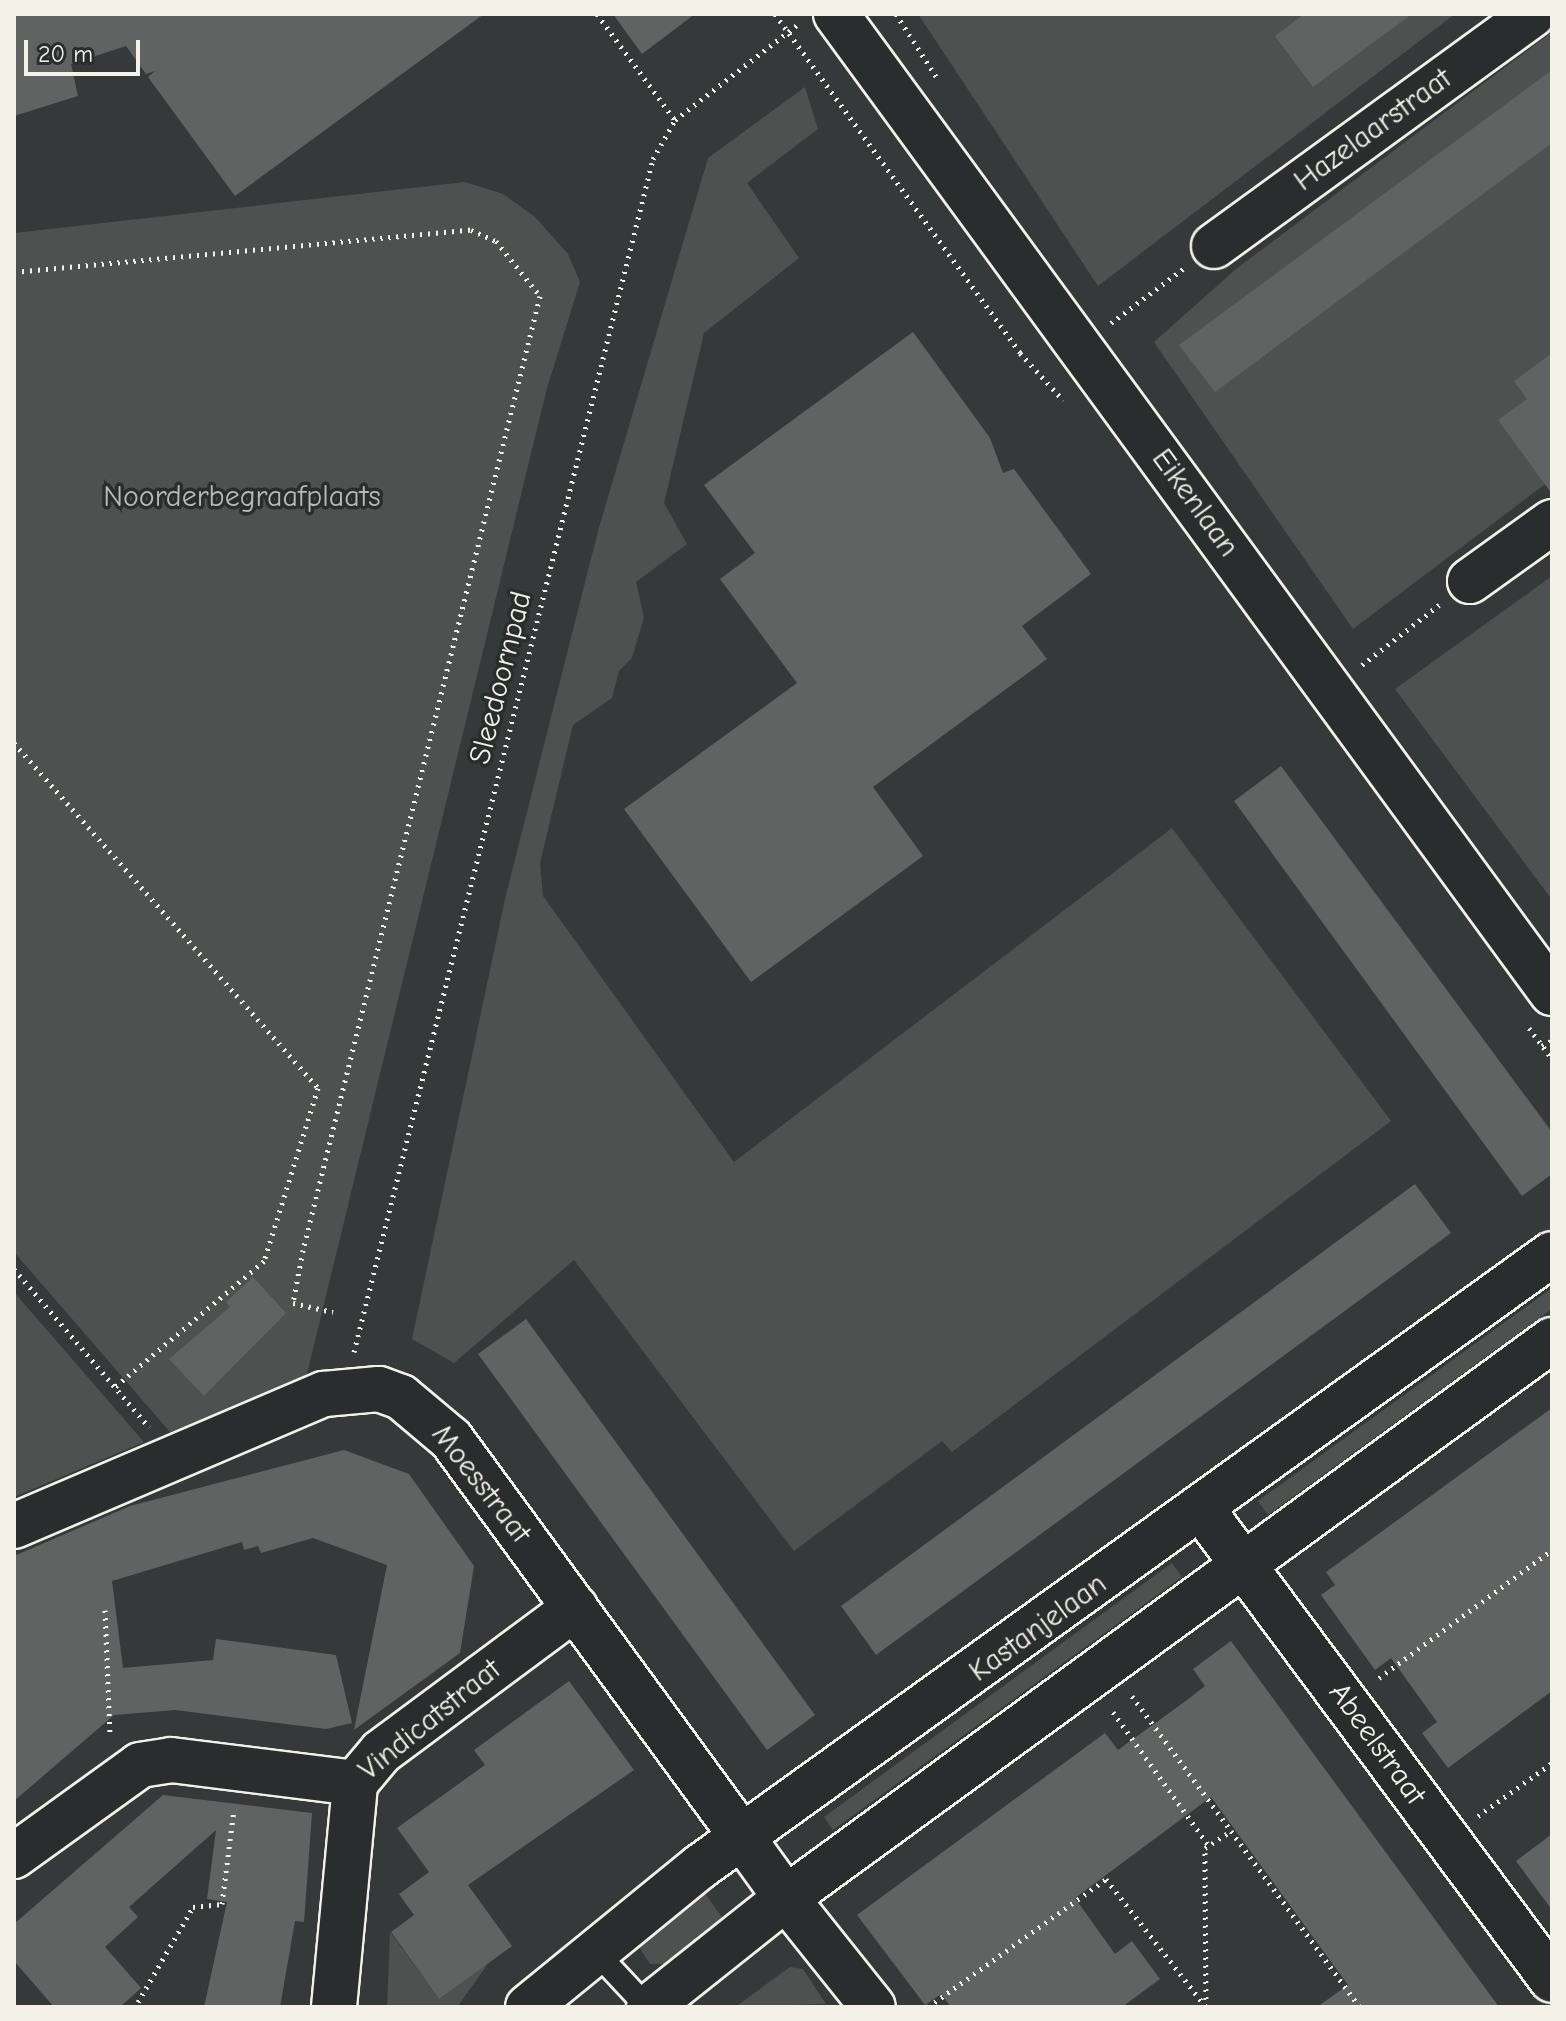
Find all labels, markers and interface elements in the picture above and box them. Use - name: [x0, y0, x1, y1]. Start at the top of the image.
- scale bar: [28, 24, 144, 74]
- text: 20 m: [38, 40, 93, 68]
- street label: Hazelaarstraat: [1287, 61, 1459, 199]
- street label: Eikenlaan: [1144, 442, 1246, 564]
- park label: Noorderbegraafplaats: [103, 479, 381, 515]
- street label: Sleedoornpad: [462, 588, 540, 768]
- street label: Moesstraat: [424, 1418, 538, 1550]
- street label: Kastanjelaan: [962, 1566, 1114, 1690]
- street label: Vindicatstraat: [352, 1652, 508, 1788]
- street label: Abeelstraat: [1321, 1676, 1433, 1812]

